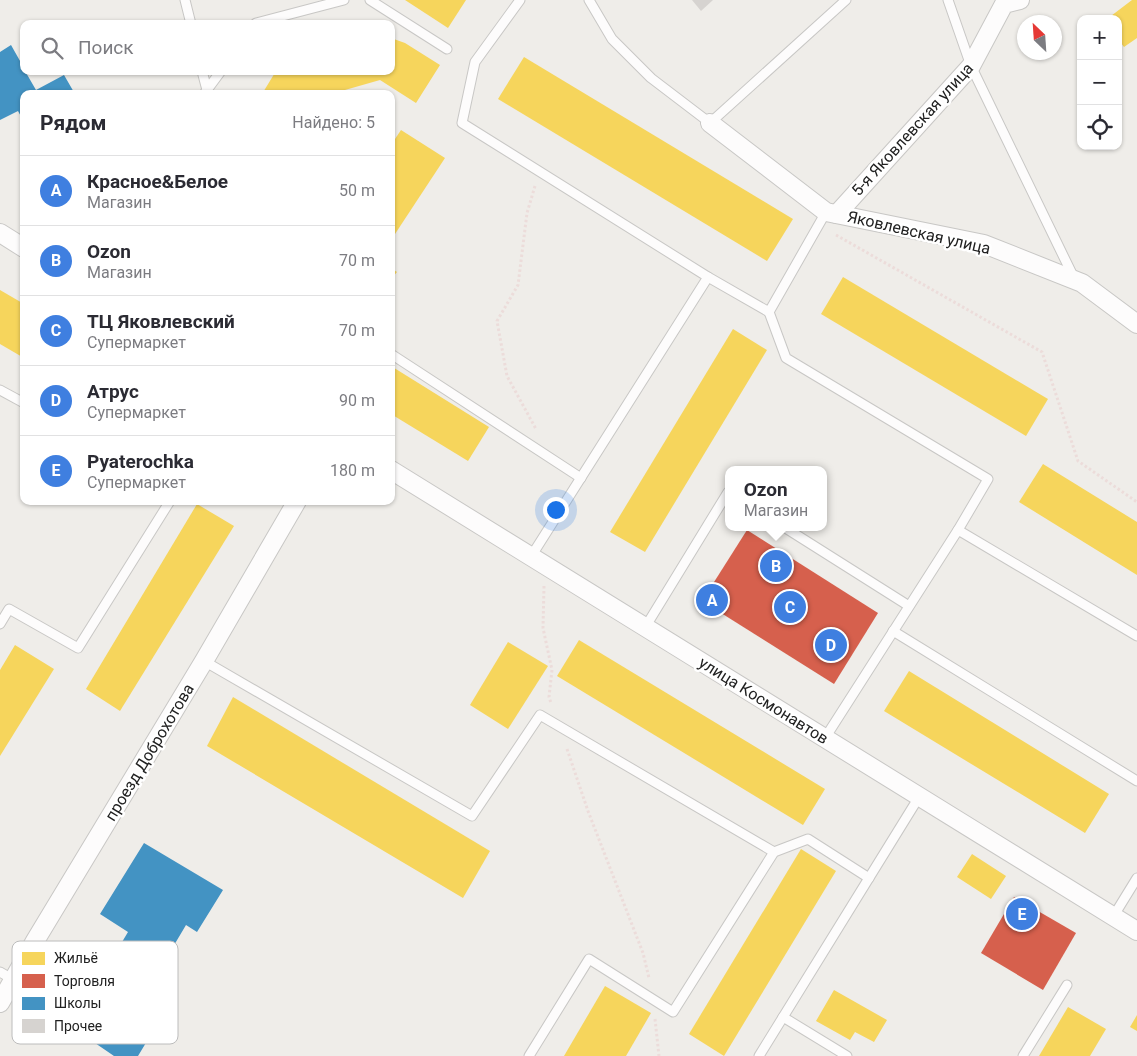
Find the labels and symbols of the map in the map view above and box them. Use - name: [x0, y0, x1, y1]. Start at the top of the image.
- north arrow: [1017, 15, 1062, 60]
- street label: 5-я Яковлевская улица: [848, 59, 977, 200]
- street label: Яковлевская улица: [846, 207, 992, 258]
- your location: [543, 497, 569, 523]
- pin: B: [760, 547, 792, 585]
- pin: A: [696, 581, 728, 619]
- pin: C: [774, 588, 806, 626]
- pin: D: [815, 626, 847, 664]
- street label: улица Космонавтов: [695, 653, 832, 748]
- street label: проезд Доброхотова: [101, 680, 198, 824]
- pin: E: [1006, 895, 1038, 933]
- legend: [12, 941, 178, 1044]
- text: Жильё: [54, 950, 98, 966]
- text: Торговля: [54, 973, 115, 989]
- text: Школы: [54, 995, 101, 1011]
- text: Прочее: [54, 1018, 102, 1034]

